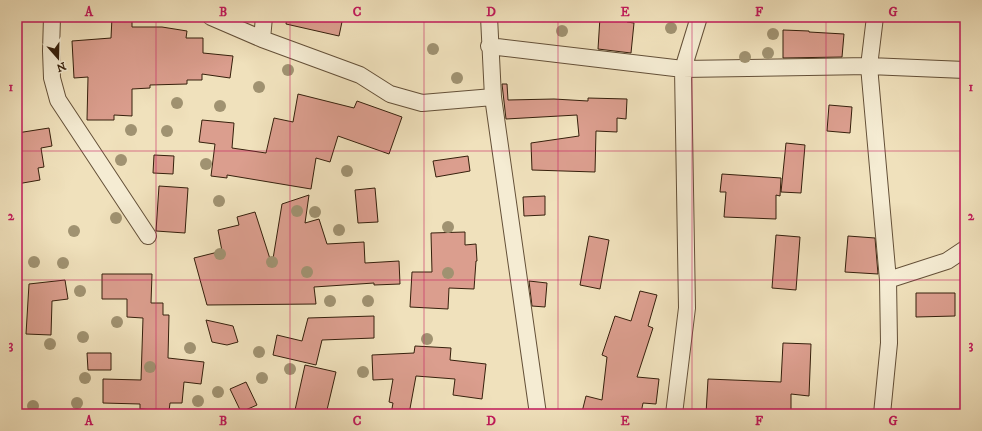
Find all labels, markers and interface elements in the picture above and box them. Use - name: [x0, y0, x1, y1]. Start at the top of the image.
- text: A: [84, 4, 94, 20]
- text: B: [219, 4, 227, 20]
- text: C: [353, 4, 362, 20]
- text: D: [486, 4, 496, 20]
- text: E: [620, 4, 630, 20]
- text: F: [755, 4, 764, 20]
- text: G: [888, 4, 898, 20]
- north arrow: [38, 38, 78, 78]
- text: N: [54, 58, 68, 75]
- text: 1: [9, 79, 14, 95]
- text: 1: [969, 79, 974, 95]
- text: 2: [8, 208, 15, 224]
- text: 2: [968, 208, 975, 224]
- text: 3: [9, 337, 14, 353]
- text: 3: [969, 337, 974, 353]
- text: A: [84, 413, 94, 429]
- text: B: [219, 413, 227, 429]
- text: C: [353, 413, 362, 429]
- text: D: [486, 413, 496, 429]
- text: E: [620, 413, 630, 429]
- text: F: [755, 413, 764, 429]
- text: G: [888, 413, 898, 429]

